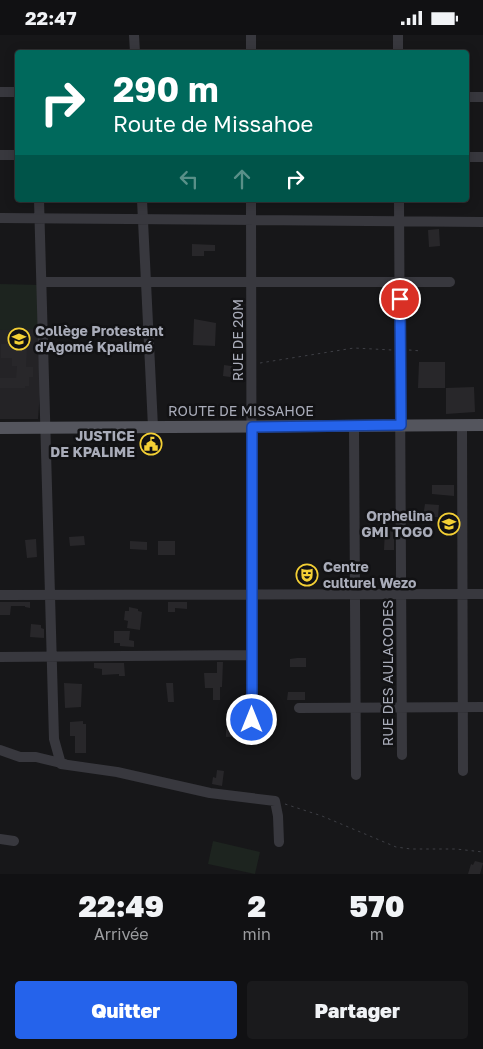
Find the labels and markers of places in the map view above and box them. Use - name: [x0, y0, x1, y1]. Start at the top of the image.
- pin: [379, 278, 421, 320]
- place label: Collège Protestant d'Agomé Kpalimé: [35, 322, 164, 355]
- school or university icon: Collège Protestant d'Agomé Kpalimé: [7, 327, 31, 351]
- place label: JUSTICE DE KPALIME: [50, 427, 135, 460]
- public building icon: JUSTICE DE KPALIME: [139, 432, 163, 456]
- place label: Orphelina GMI TOGO: [361, 507, 433, 540]
- school or university icon: Orphelina GMI TOGO: [437, 512, 461, 536]
- place label: Centre culturel Wezo: [323, 558, 416, 591]
- theatre icon: Centre culturel Wezo: [295, 563, 319, 587]

